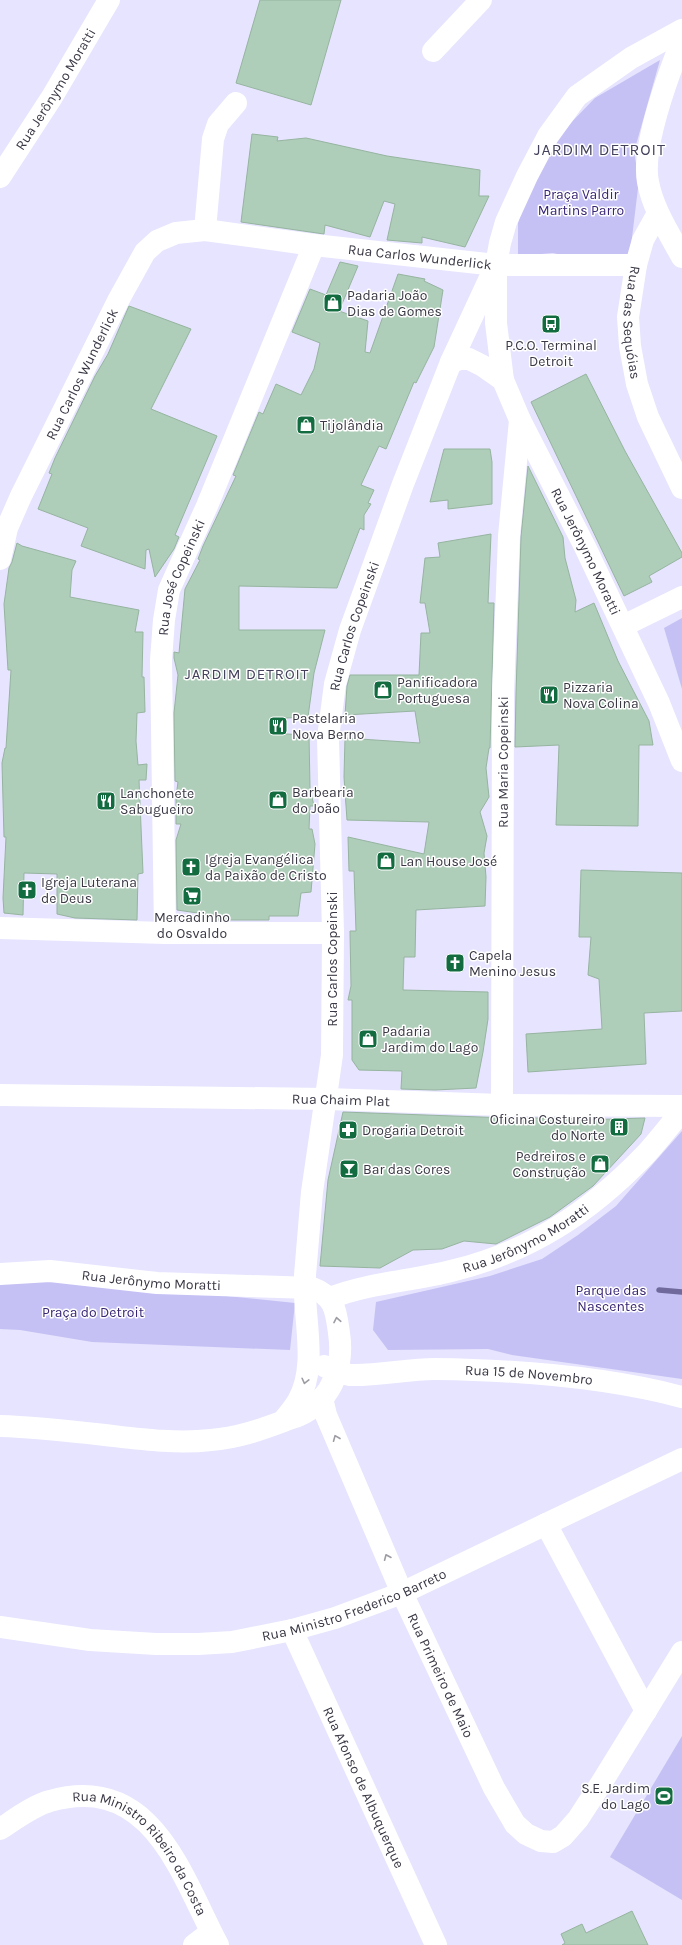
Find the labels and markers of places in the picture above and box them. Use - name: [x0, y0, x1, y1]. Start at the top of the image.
- place label: Padaria João Dias de Gomes: [347, 287, 442, 320]
- shop icon: Padaria João Dias de Gomes: [322, 292, 344, 314]
- bus stop icon: P.C.O. Terminal Detroit: [540, 313, 562, 335]
- place label: P.C.O. Terminal Detroit: [505, 337, 597, 370]
- shop icon: Tijolândia: [295, 414, 317, 436]
- place label: Tijolândia: [320, 417, 383, 434]
- place label: Panificadora Portuguesa: [397, 674, 478, 707]
- shop icon: Panificadora Portuguesa: [372, 679, 394, 701]
- place label: Pizzaria Nova Colina: [563, 679, 639, 712]
- restaurant icon: Pizzaria Nova Colina: [538, 684, 560, 706]
- place label: Pastelaria Nova Berno: [292, 710, 364, 743]
- restaurant icon: Pastelaria Nova Berno: [267, 715, 289, 737]
- place label: Barbearia do João: [292, 784, 354, 817]
- place label: Lanchonete Sabugueiro: [120, 785, 194, 818]
- shop icon: Barbearia do João: [267, 789, 289, 811]
- restaurant icon: Lanchonete Sabugueiro: [95, 790, 117, 812]
- shop icon: Lan House José: [375, 850, 397, 872]
- place label: Igreja Evangélica da Paixão de Cristo: [205, 851, 327, 884]
- place label: Lan House José: [400, 853, 497, 870]
- church icon: Igreja Evangélica da Paixão de Cristo: [180, 856, 202, 878]
- place label: Igreja Luterana de Deus: [41, 874, 137, 907]
- church icon: Igreja Luterana de Deus: [16, 879, 38, 901]
- supermarket icon: Mercadinho do Osvaldo: [181, 885, 203, 907]
- place label: Mercadinho do Osvaldo: [154, 909, 230, 942]
- place label: Capela Menino Jesus: [469, 947, 556, 980]
- church icon: Capela Menino Jesus: [444, 952, 466, 974]
- place label: Padaria Jardim do Lago: [382, 1023, 478, 1056]
- shop icon: Padaria Jardim do Lago: [357, 1028, 379, 1050]
- place label: Oficina Costureiro do Norte: [490, 1111, 605, 1144]
- building icon: Oficina Costureiro do Norte: [608, 1116, 630, 1138]
- pharmacy icon: Drogaria Detroit: [337, 1119, 359, 1141]
- place label: Drogaria Detroit: [362, 1122, 464, 1139]
- place label: Pedreiros e Construção: [513, 1148, 586, 1181]
- shop icon: Pedreiros e Construção: [589, 1153, 611, 1175]
- bar icon: Bar das Cores: [338, 1158, 360, 1180]
- place label: Bar das Cores: [363, 1161, 450, 1178]
- place label: S.E. Jardim do Lago: [581, 1780, 650, 1813]
- sports icon: S.E. Jardim do Lago: [653, 1785, 675, 1807]

